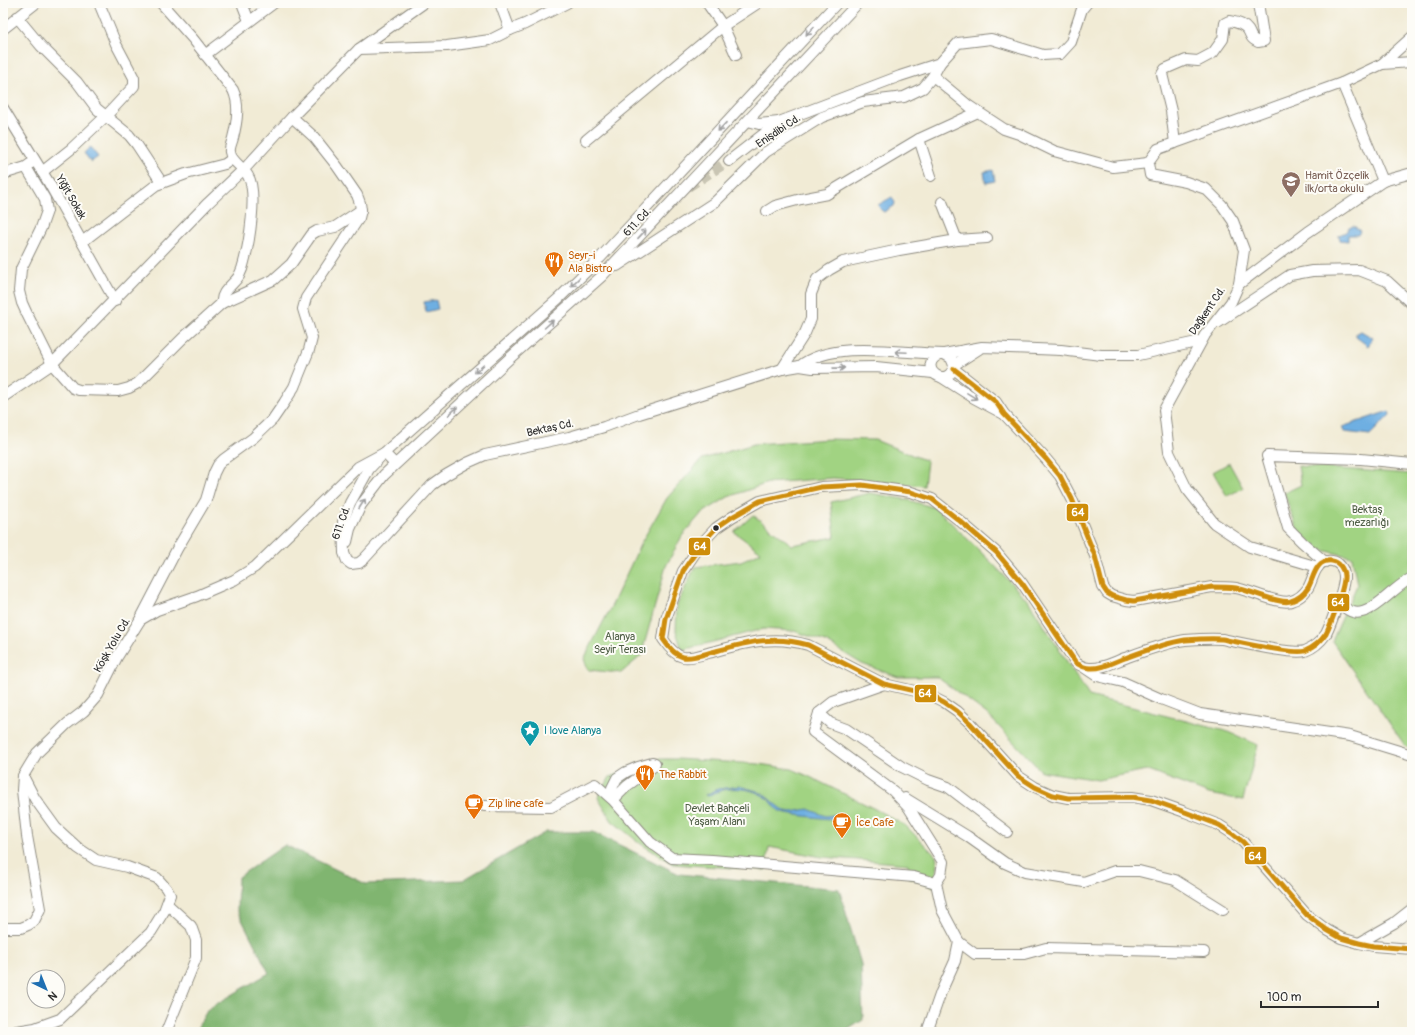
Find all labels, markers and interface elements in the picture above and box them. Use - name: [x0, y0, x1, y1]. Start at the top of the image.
- one-way arrow: [806, 26, 815, 36]
- street label: Enişdibi Cd.: [753, 111, 803, 151]
- one-way arrow: [718, 121, 727, 131]
- place label: Hamit Özçelik ilk/orta okulu: [1305, 169, 1369, 195]
- school or university icon: Hamit Özçelik ilk/orta okulu: [1280, 170, 1302, 198]
- street label: Yiğit Sokak: [53, 172, 89, 222]
- street label: 611. Cd.: [621, 205, 653, 239]
- one-way arrow: [638, 229, 647, 239]
- place label: Seyr-i Ala Bistro: [568, 249, 612, 275]
- restaurant icon: Seyr-i Ala Bistro: [543, 250, 565, 278]
- one-way arrow: [570, 277, 580, 287]
- street label: Dağkent Cd.: [1186, 285, 1228, 337]
- one-way arrow: [543, 319, 554, 328]
- one-way arrow: [895, 348, 908, 355]
- one-way arrow: [832, 364, 845, 372]
- one-way arrow: [473, 365, 484, 374]
- one-way arrow: [966, 393, 978, 401]
- one-way arrow: [447, 407, 457, 416]
- street label: Bektaş Cd.: [525, 417, 575, 439]
- one-way arrow: [359, 498, 367, 510]
- line badge: 64: [1066, 503, 1089, 522]
- park label: Bektaş mezarlığı: [1345, 503, 1389, 529]
- street label: 611. Cd.: [329, 505, 353, 541]
- text: 64: [1072, 506, 1085, 519]
- unlabelled marker: [711, 523, 721, 533]
- line badge: 64: [688, 537, 711, 556]
- text: 64: [694, 540, 707, 553]
- line badge: 64: [1327, 593, 1350, 612]
- text: 64: [1332, 596, 1345, 609]
- street label: Köşk Yolu Cd.: [91, 615, 133, 675]
- park label: Alanya Seyir Terası: [594, 630, 646, 656]
- line badge: 64: [914, 684, 937, 703]
- text: 64: [919, 687, 932, 700]
- place icon: I love Alanya: [519, 719, 541, 747]
- place label: I love Alanya: [544, 724, 601, 737]
- restaurant icon: The Rabbit: [634, 763, 656, 791]
- place label: The Rabbit: [659, 768, 707, 781]
- cafe icon: Zip line cafe: [463, 792, 485, 820]
- place label: Zip line cafe: [488, 797, 544, 810]
- park label: Devlet Bahçeli Yaşam Alanı: [685, 802, 749, 828]
- cafe icon: İce Cafe: [831, 811, 853, 839]
- place label: İce Cafe: [856, 816, 894, 829]
- line badge: 64: [1244, 846, 1267, 865]
- text: 64: [1249, 850, 1262, 863]
- north arrow: [26, 969, 66, 1009]
- scale bar: [1261, 983, 1378, 1009]
- text: N: [45, 989, 60, 1004]
- text: 100 m: [1267, 990, 1302, 1005]

